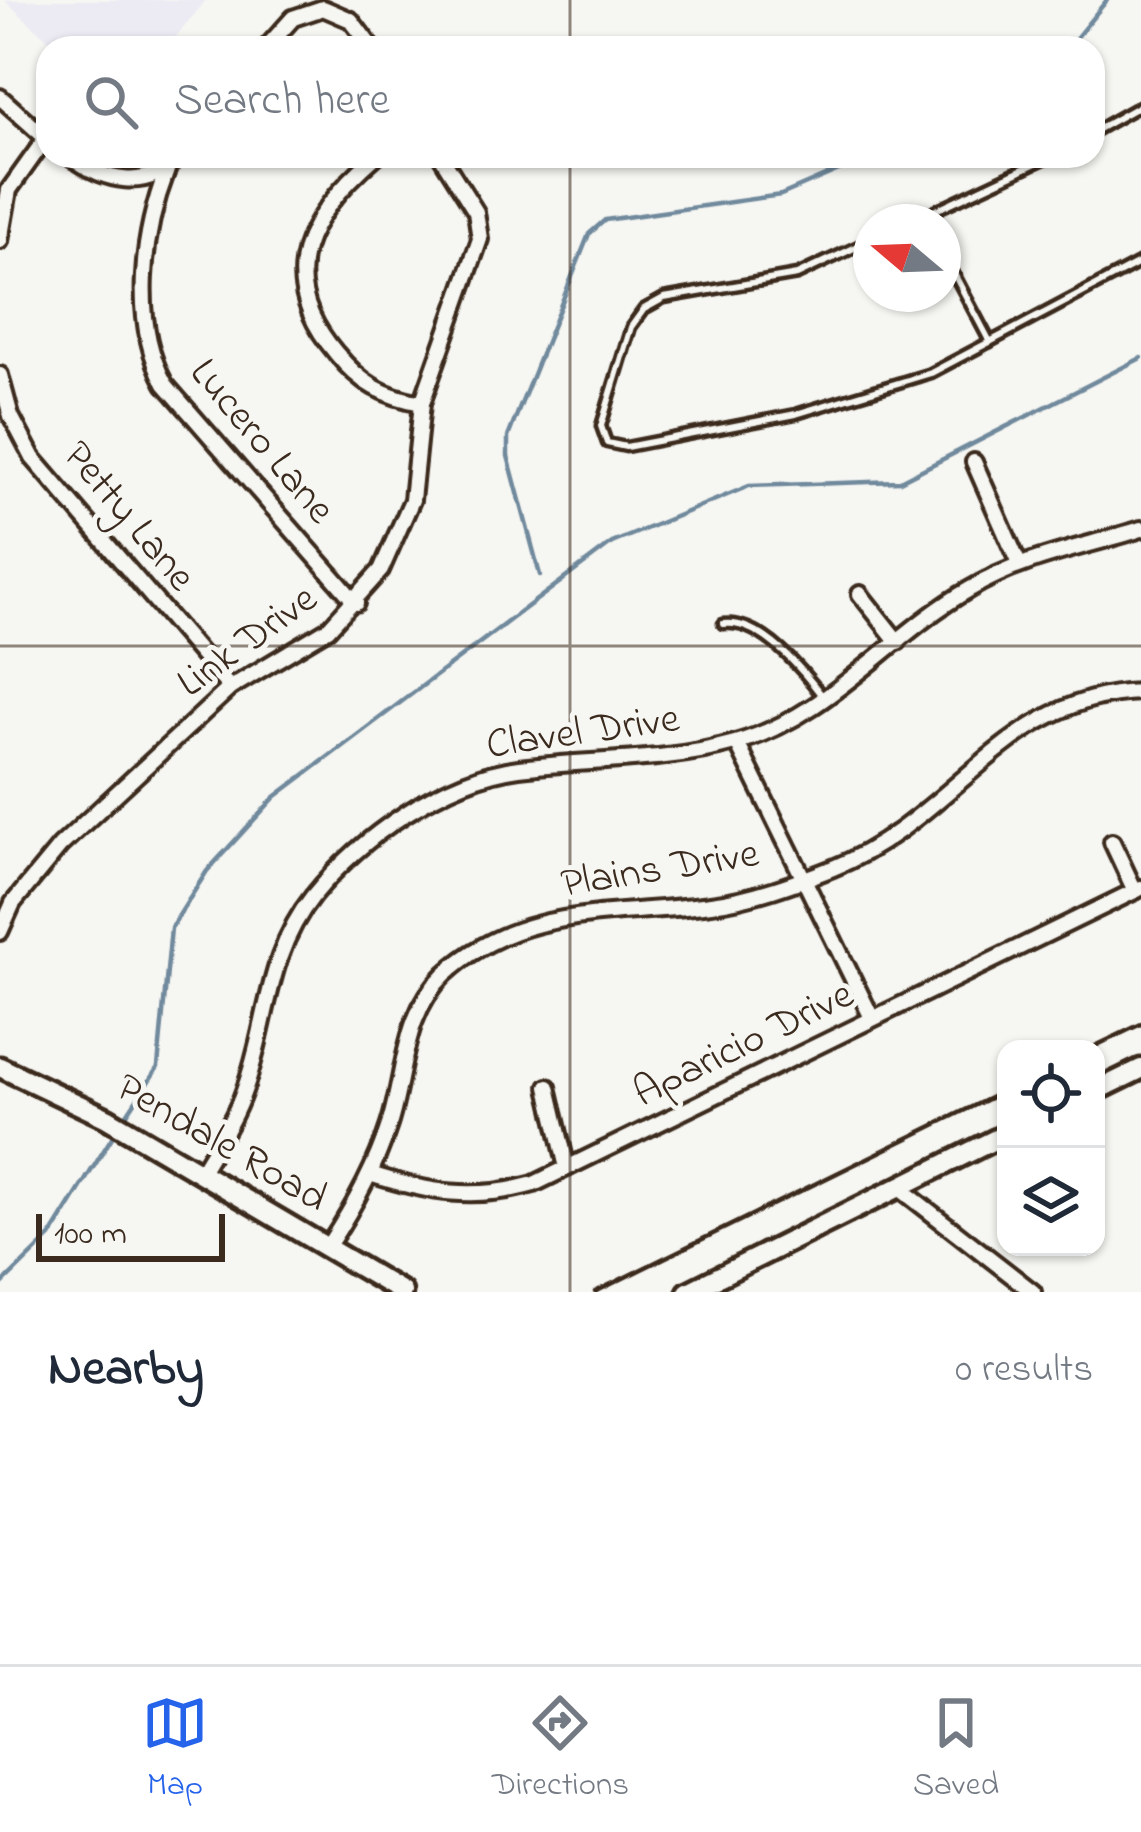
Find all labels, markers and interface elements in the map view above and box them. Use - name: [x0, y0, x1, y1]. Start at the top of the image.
- search box: [36, 36, 1105, 168]
- icon: search: [78, 69, 144, 135]
- text: Search here: [174, 69, 390, 135]
- north arrow: [853, 204, 961, 312]
- street label: Lucero Lane: [173, 346, 349, 538]
- street label: Petty Lane: [47, 428, 209, 606]
- street label: Link Drive: [165, 570, 331, 714]
- street label: Clavel Drive: [483, 689, 684, 777]
- street label: Plains Drive: [557, 824, 763, 916]
- street label: Aparicio Drive: [624, 965, 865, 1125]
- map controls: [997, 1040, 1105, 1256]
- button: locate: [997, 1040, 1105, 1148]
- street label: Pendale Road: [104, 1059, 338, 1229]
- button: layers: [997, 1148, 1105, 1256]
- scale bar: [36, 1208, 225, 1261]
- text: 100 m: [54, 1211, 127, 1259]
- text: Nearby: [48, 1333, 204, 1408]
- text: 0 results: [955, 1342, 1093, 1399]
- tab: Map: [142, 1690, 208, 1810]
- tab: Directions: [492, 1690, 629, 1810]
- tab: Saved: [913, 1690, 999, 1810]

